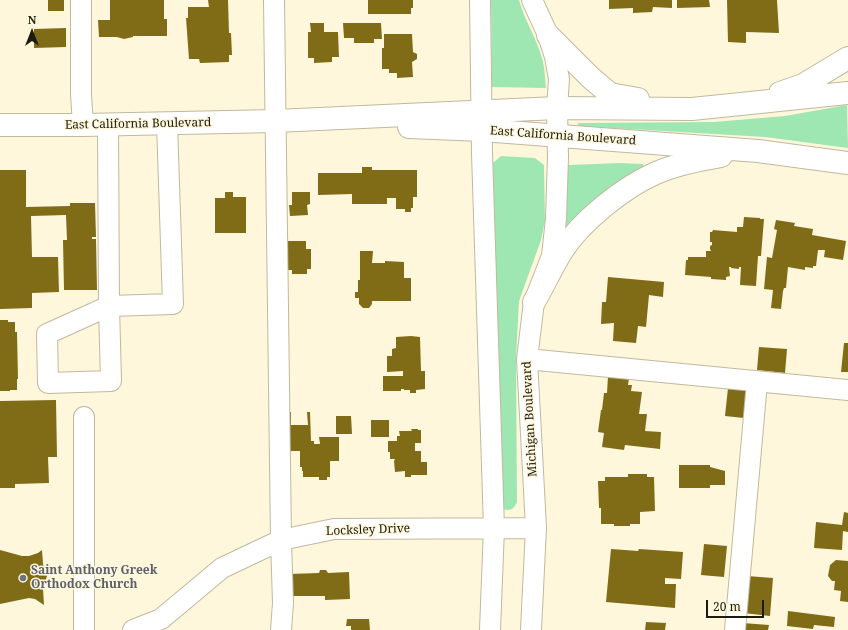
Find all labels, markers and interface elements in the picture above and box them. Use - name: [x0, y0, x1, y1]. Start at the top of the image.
- north arrow: [12, 12, 52, 52]
- text: N: [28, 12, 36, 27]
- street label: East California Boulevard: [65, 116, 211, 132]
- street label: East California Boulevard: [489, 124, 637, 148]
- street label: Michigan Boulevard: [520, 361, 540, 477]
- street label: Locksley Drive: [326, 521, 410, 539]
- place label: Saint Anthony Greek Orthodox Church: [31, 564, 157, 592]
- marker: Saint Anthony Greek Orthodox Church: [18, 573, 28, 583]
- scale bar: [708, 592, 766, 618]
- text: 20 m: [713, 598, 741, 615]

